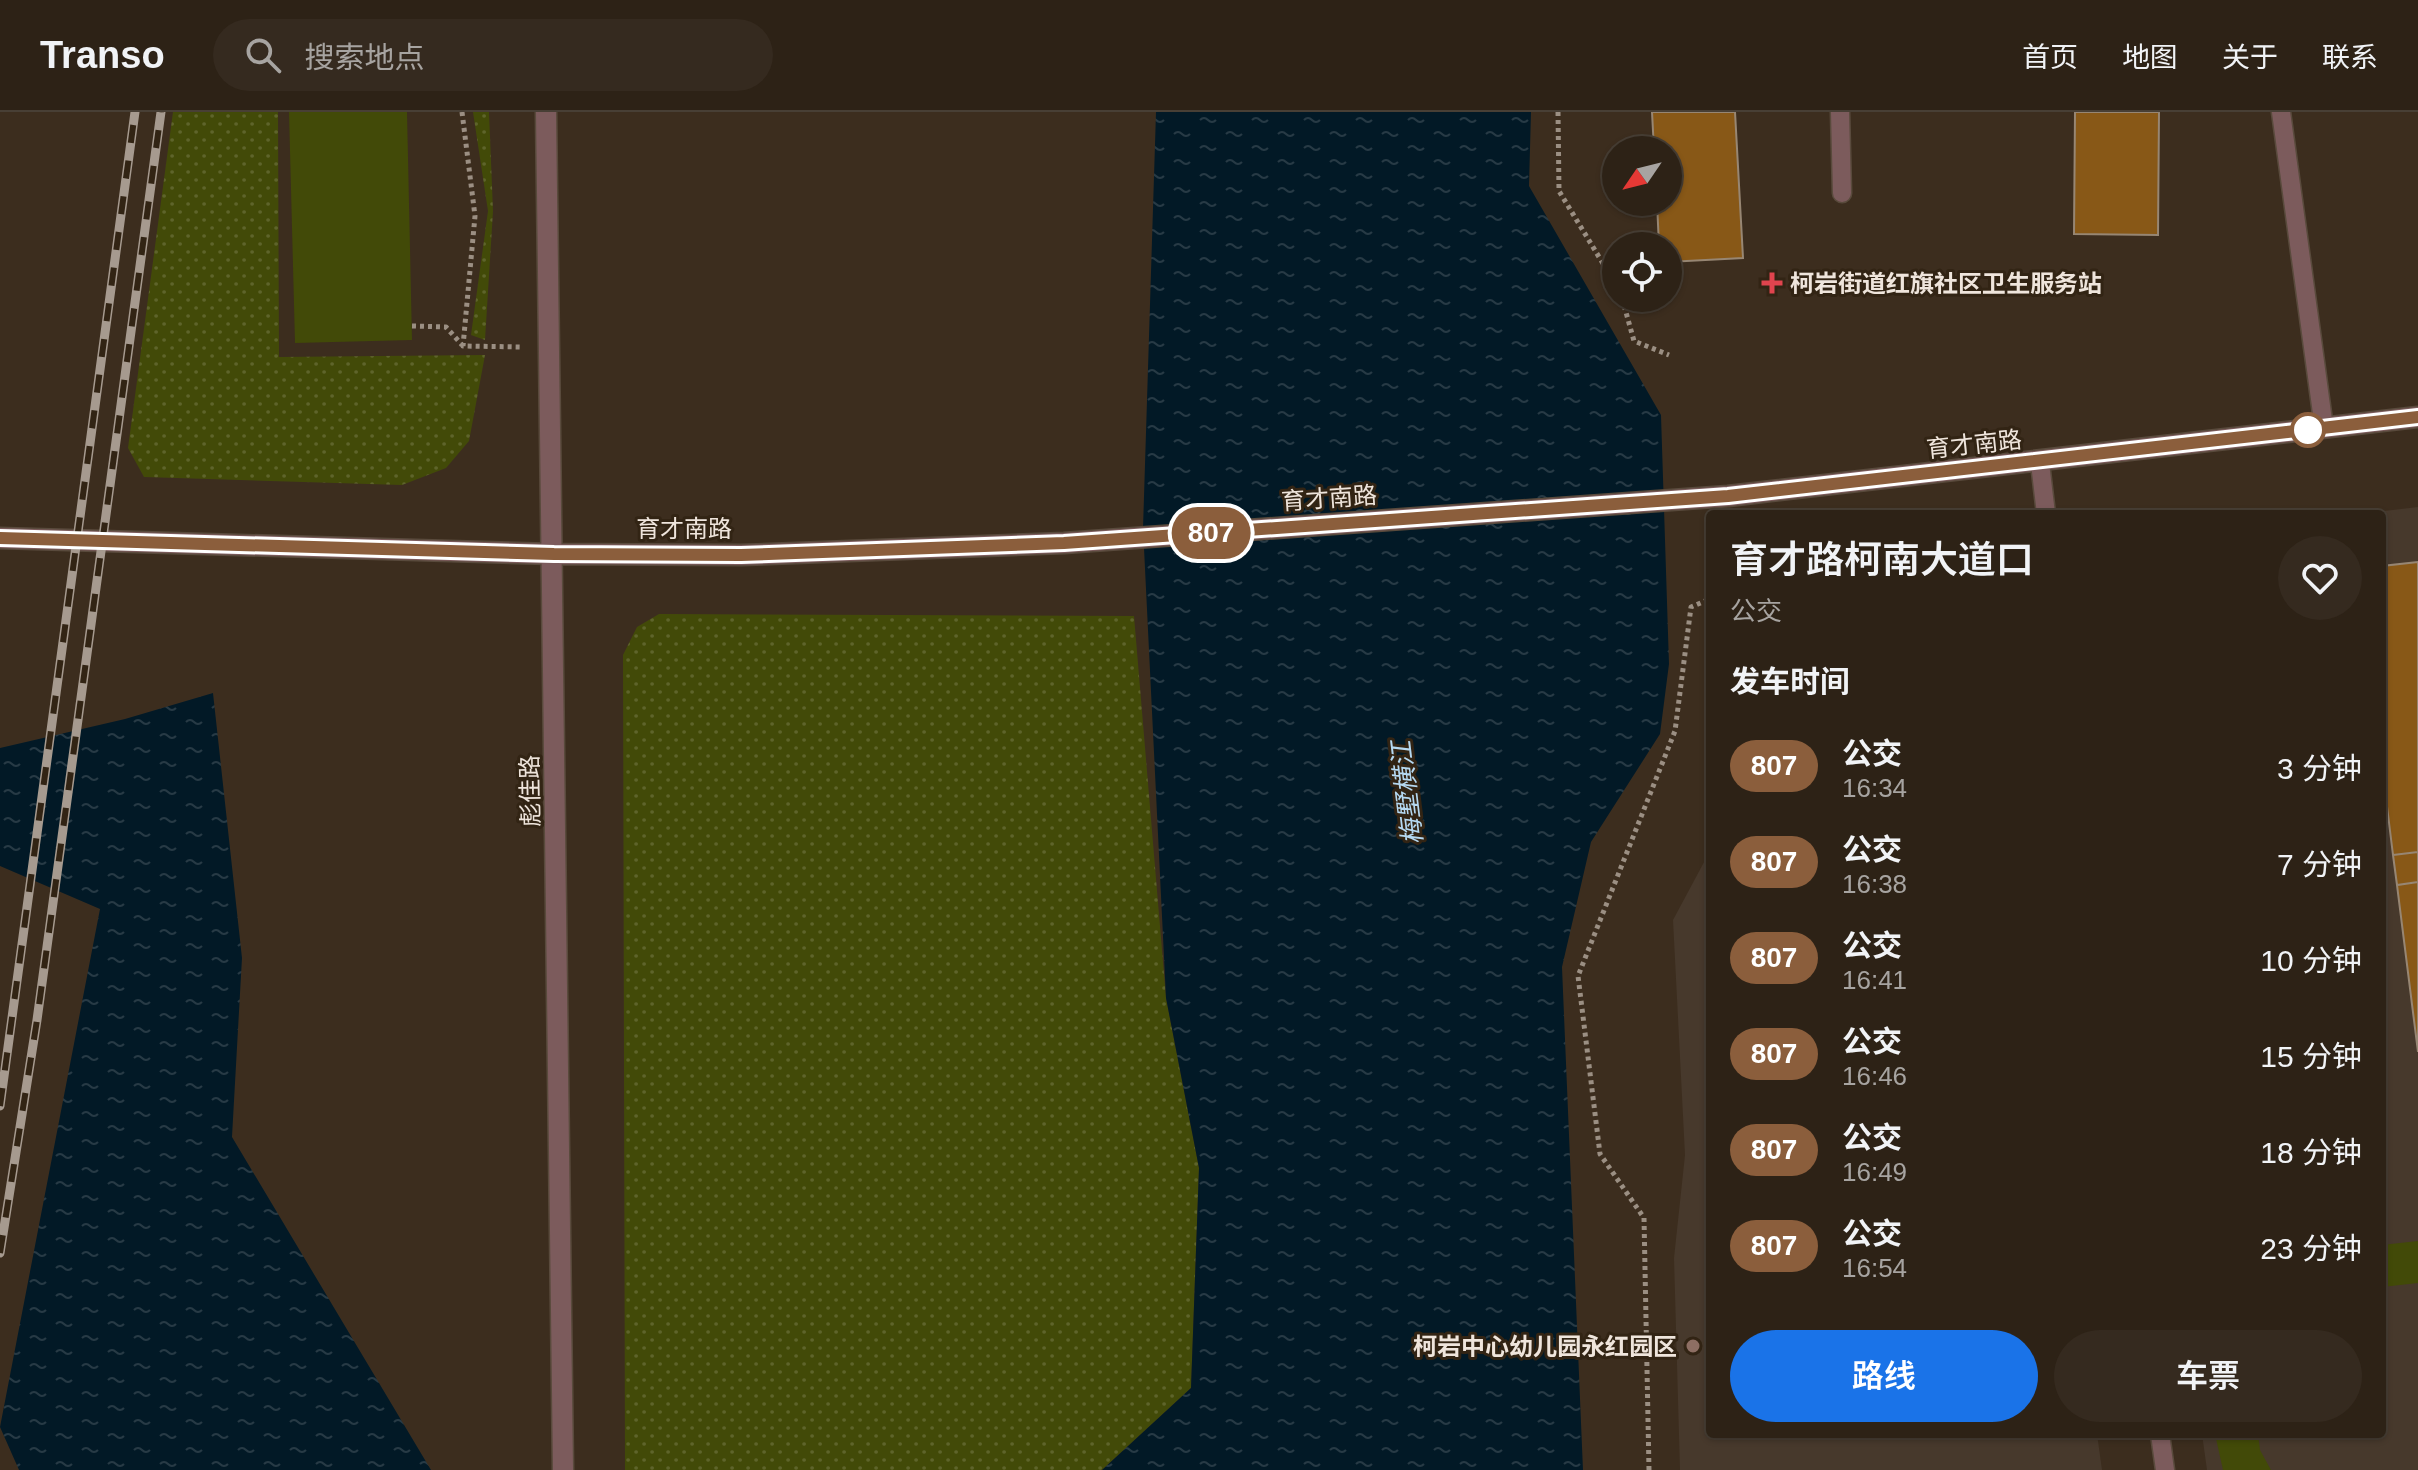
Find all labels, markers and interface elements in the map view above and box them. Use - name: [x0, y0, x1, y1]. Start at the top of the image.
- search box: [213, 19, 773, 91]
- icon: search: [241, 33, 285, 77]
- text: Transo: [40, 34, 165, 76]
- text: 搜索地点: [305, 41, 425, 74]
- text: 首页: [2022, 42, 2078, 73]
- text: 地图: [2122, 42, 2178, 73]
- text: 关于: [2222, 42, 2278, 73]
- text: 联系: [2322, 42, 2378, 73]
- north arrow: [1602, 136, 1682, 216]
- map controls: [1602, 136, 1682, 312]
- button: locate: [1602, 232, 1682, 312]
- place label: 柯岩街道红旗社区卫生服务站: [1790, 270, 2102, 297]
- marker: 柯岩街道红旗社区卫生服务站: [1761, 272, 1783, 294]
- unlabelled marker: [2291, 413, 2325, 447]
- street label: 育才南路: [1925, 426, 2023, 462]
- street label: 育才南路: [1280, 481, 1378, 515]
- line badge: 807: [1165, 507, 1257, 559]
- street label: 育才南路: [636, 515, 732, 542]
- text: 807: [1188, 517, 1234, 548]
- button: heart: [2278, 536, 2362, 620]
- text: 育才路柯南大道口: [1730, 539, 2034, 581]
- text: 公交: [1730, 596, 1782, 626]
- text: 发车时间: [1730, 665, 1850, 698]
- water label: 梅墅横江: [1385, 737, 1428, 846]
- text: 公交: [1842, 737, 1902, 770]
- text: 807: [1751, 750, 1797, 781]
- text: 3 分钟: [2277, 752, 2362, 785]
- street label: 彪佳路: [516, 755, 544, 827]
- text: 16:34: [1842, 773, 1907, 803]
- text: 公交: [1842, 833, 1902, 866]
- text: 807: [1751, 846, 1797, 877]
- text: 7 分钟: [2277, 848, 2362, 881]
- text: 16:38: [1842, 869, 1907, 899]
- text: 公交: [1842, 929, 1902, 962]
- text: 807: [1751, 942, 1797, 973]
- text: 10 分钟: [2260, 944, 2362, 977]
- text: 16:41: [1842, 965, 1907, 995]
- text: 公交: [1842, 1025, 1902, 1058]
- text: 807: [1751, 1038, 1797, 1069]
- text: 15 分钟: [2260, 1040, 2362, 1073]
- text: 16:46: [1842, 1061, 1907, 1091]
- text: 公交: [1842, 1121, 1902, 1154]
- text: 807: [1751, 1134, 1797, 1165]
- text: 18 分钟: [2260, 1136, 2362, 1169]
- text: 16:49: [1842, 1157, 1907, 1187]
- text: 公交: [1842, 1217, 1902, 1250]
- text: 807: [1751, 1230, 1797, 1261]
- text: 23 分钟: [2260, 1232, 2362, 1265]
- text: 16:54: [1842, 1253, 1907, 1283]
- button: 路线: [1730, 1330, 2038, 1422]
- button: 车票: [2054, 1330, 2362, 1422]
- place label: 柯岩中心幼儿园永红园区: [1413, 1333, 1677, 1360]
- marker: 柯岩中心幼儿园永红园区: [1684, 1337, 1702, 1355]

